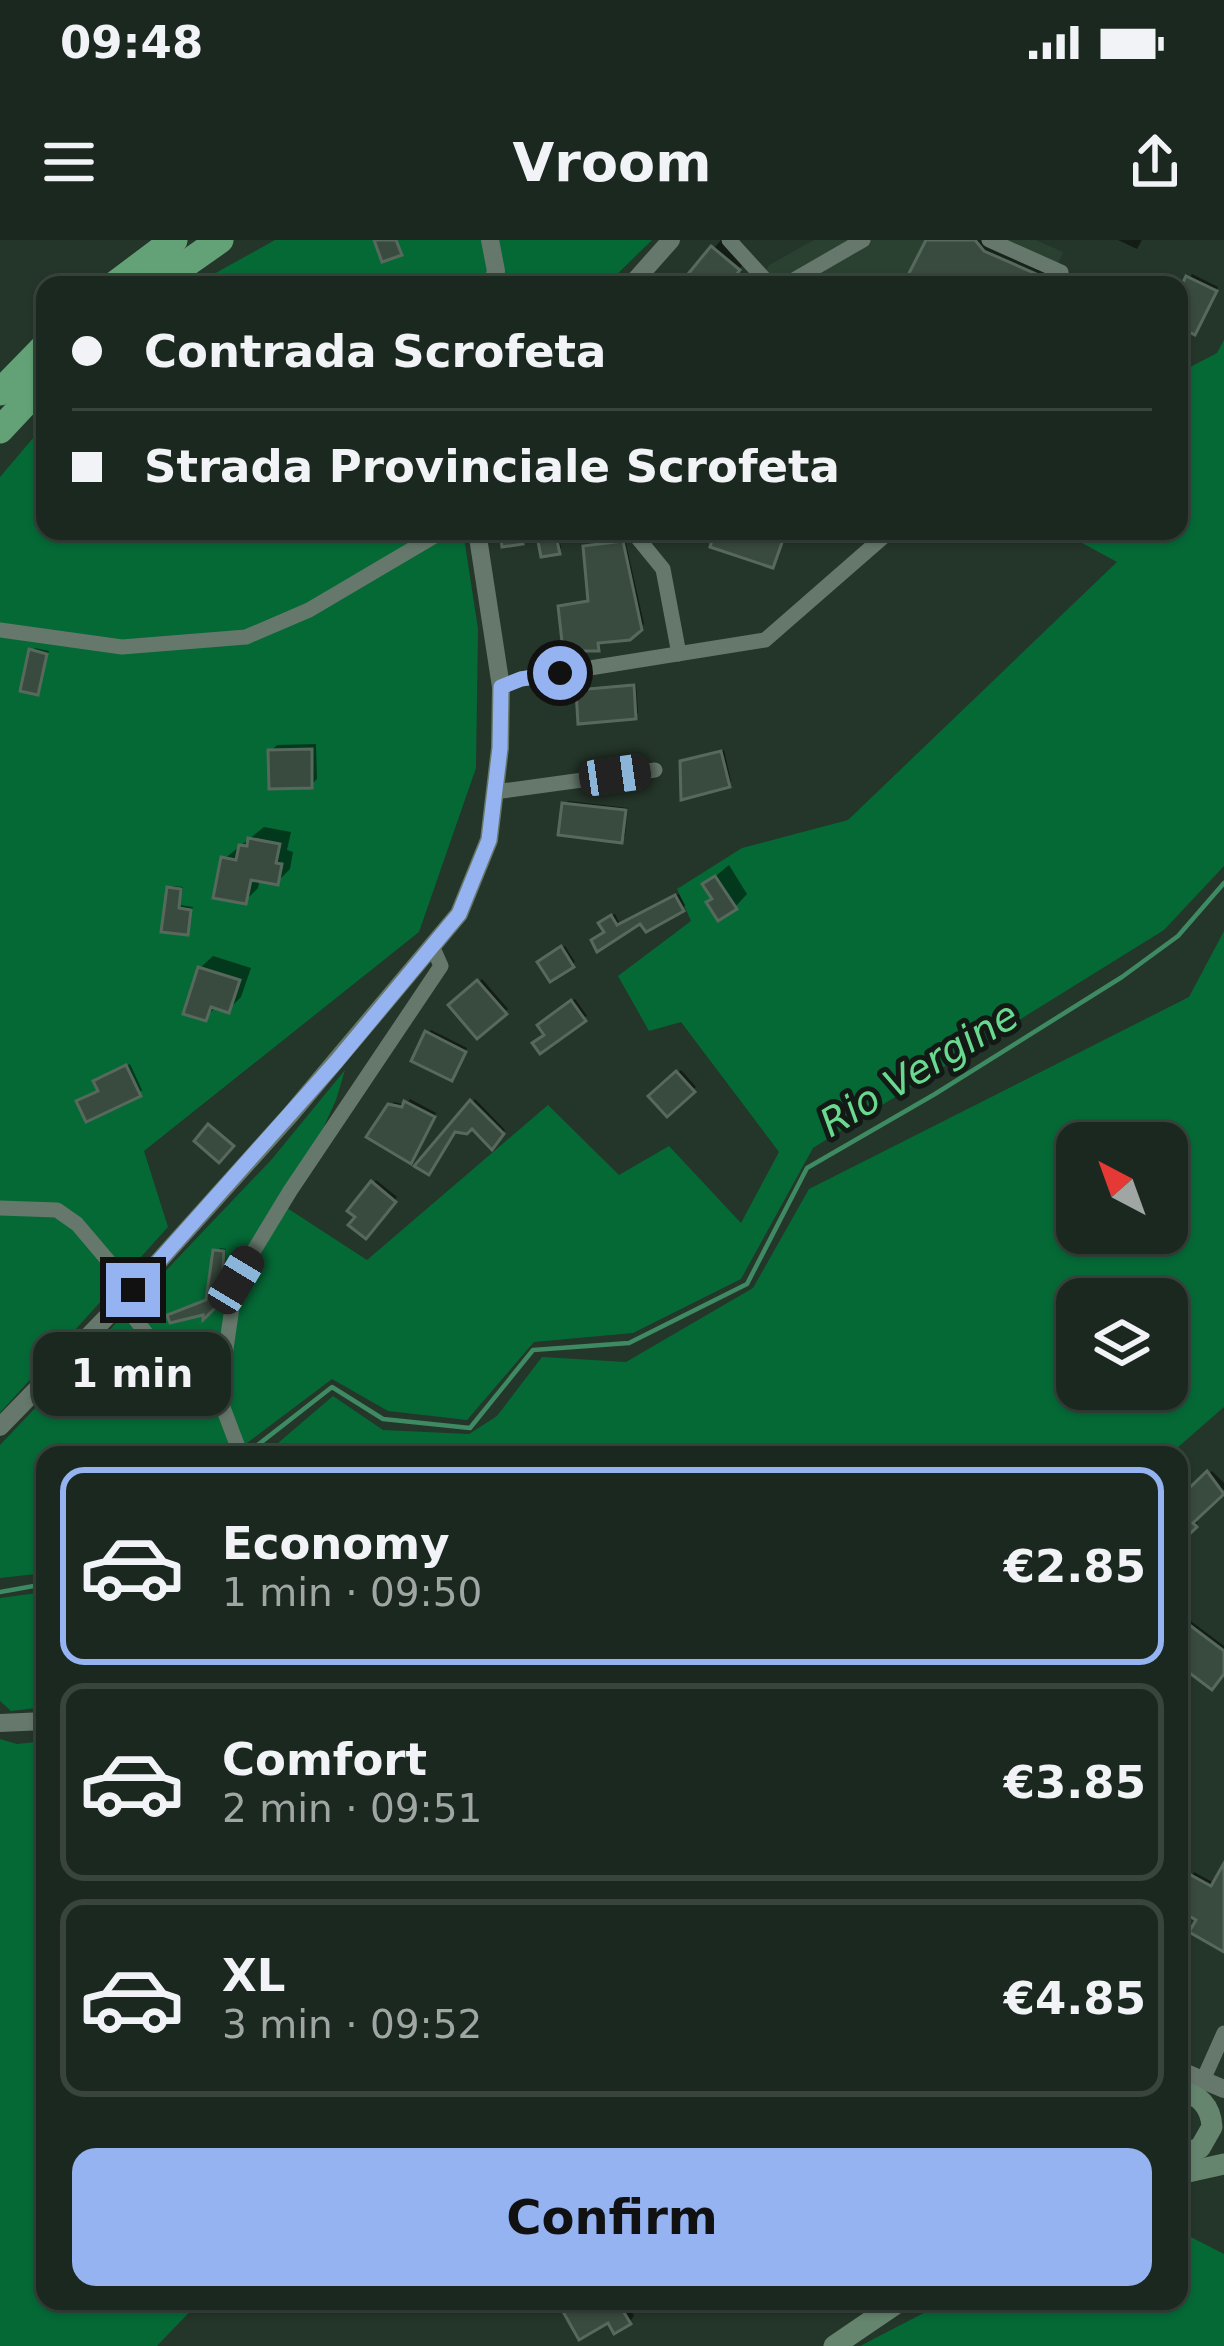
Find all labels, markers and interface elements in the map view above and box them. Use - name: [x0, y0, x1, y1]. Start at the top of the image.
- text: 09:48: [60, 16, 203, 69]
- icon: menu: [36, 129, 102, 195]
- icon: share: [1122, 129, 1188, 195]
- text: Vroom: [513, 131, 711, 194]
- text: Contrada Scrofeta: [144, 325, 606, 378]
- text: Strada Provinciale Scrofeta: [144, 440, 840, 493]
- route start: [533, 646, 587, 700]
- car: [577, 752, 653, 798]
- water label: Rio Vergine: [812, 992, 1026, 1146]
- north arrow: [1056, 1122, 1188, 1254]
- map controls: [1056, 1122, 1188, 1410]
- car: [202, 1240, 270, 1320]
- route end: [106, 1263, 160, 1317]
- button: layers: [1056, 1278, 1188, 1410]
- callout: 1 min: [34, 1332, 232, 1416]
- text: 1 min: [71, 1351, 193, 1396]
- icon: car: [78, 1512, 186, 1620]
- text: Economy: [222, 1517, 450, 1570]
- text: €2.85: [1004, 1540, 1146, 1593]
- text: 1 min · 09:50: [222, 1570, 482, 1615]
- icon: car: [78, 1728, 186, 1836]
- text: Comfort: [222, 1733, 427, 1786]
- text: €3.85: [1004, 1756, 1146, 1809]
- text: 2 min · 09:51: [222, 1786, 482, 1831]
- icon: car: [78, 1944, 186, 2052]
- text: XL: [222, 1949, 285, 2002]
- text: €4.85: [1004, 1972, 1146, 2025]
- text: 3 min · 09:52: [222, 2002, 482, 2047]
- button: Confirm: [72, 2148, 1152, 2286]

